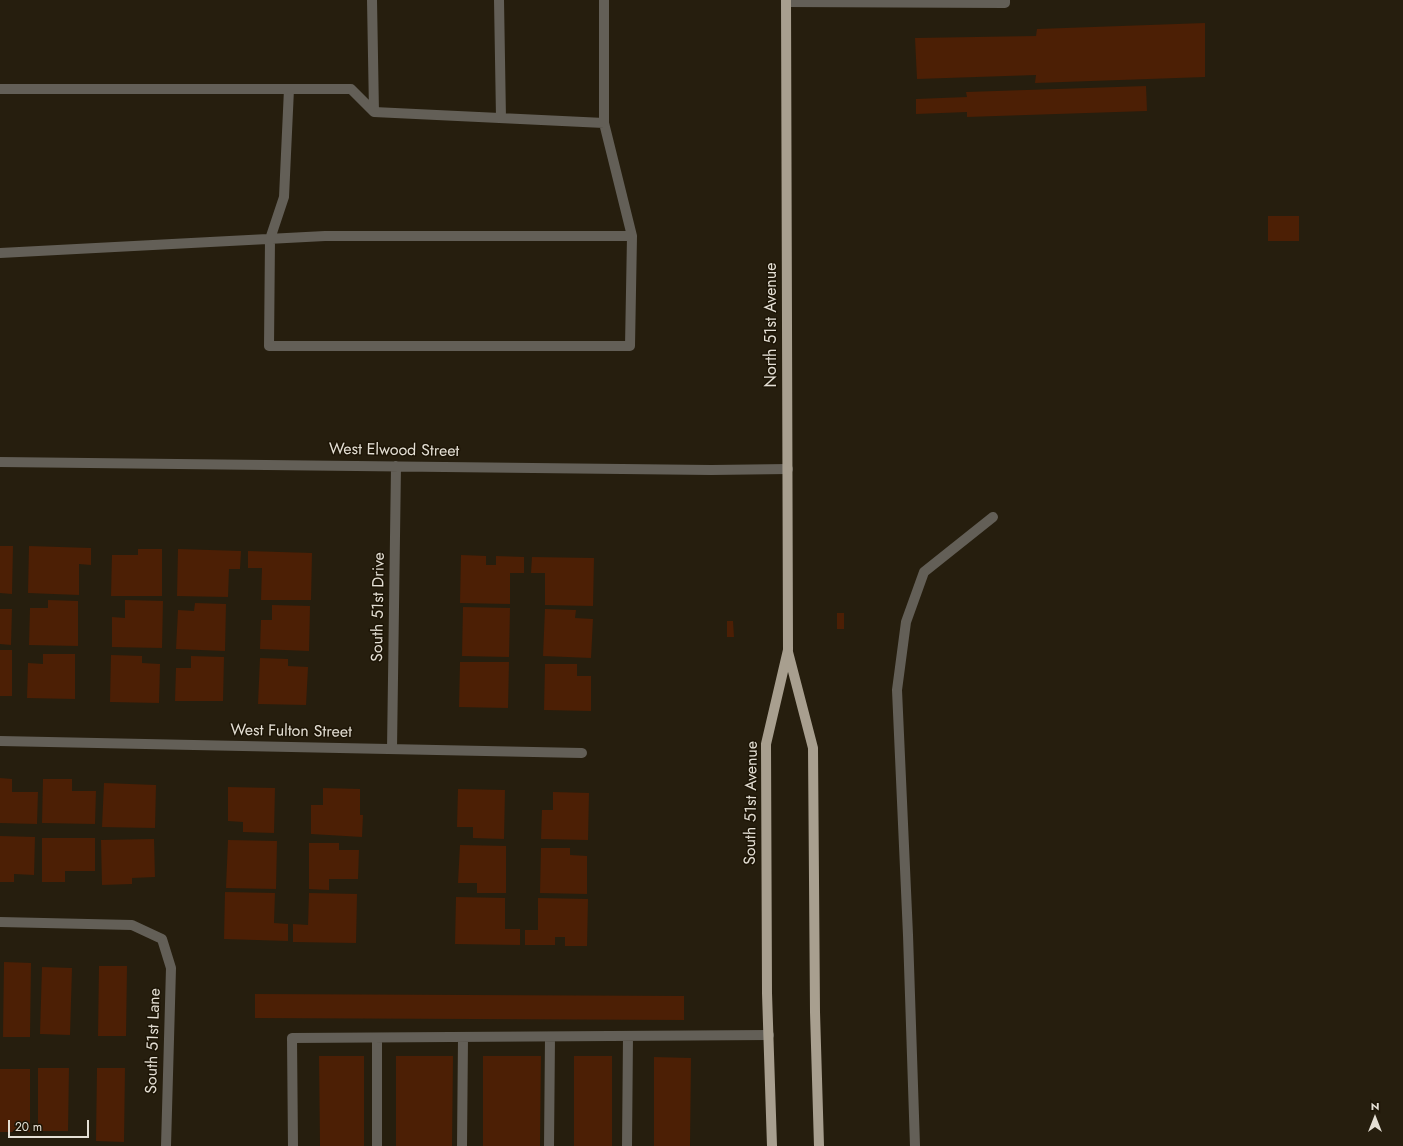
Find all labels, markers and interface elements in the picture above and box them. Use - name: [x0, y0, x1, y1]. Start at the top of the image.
- street label: North 51st Avenue: [762, 263, 782, 387]
- street label: West Elwood Street: [329, 440, 459, 462]
- street label: South 51st Drive: [368, 552, 390, 662]
- street label: West Fulton Street: [230, 721, 352, 743]
- street label: South 51st Avenue: [741, 741, 763, 865]
- street label: South 51st Lane: [143, 988, 165, 1094]
- north arrow: [1355, 1098, 1395, 1138]
- text: N: [1371, 1098, 1379, 1114]
- scale bar: [10, 1112, 91, 1138]
- text: 20 m: [15, 1118, 42, 1136]

